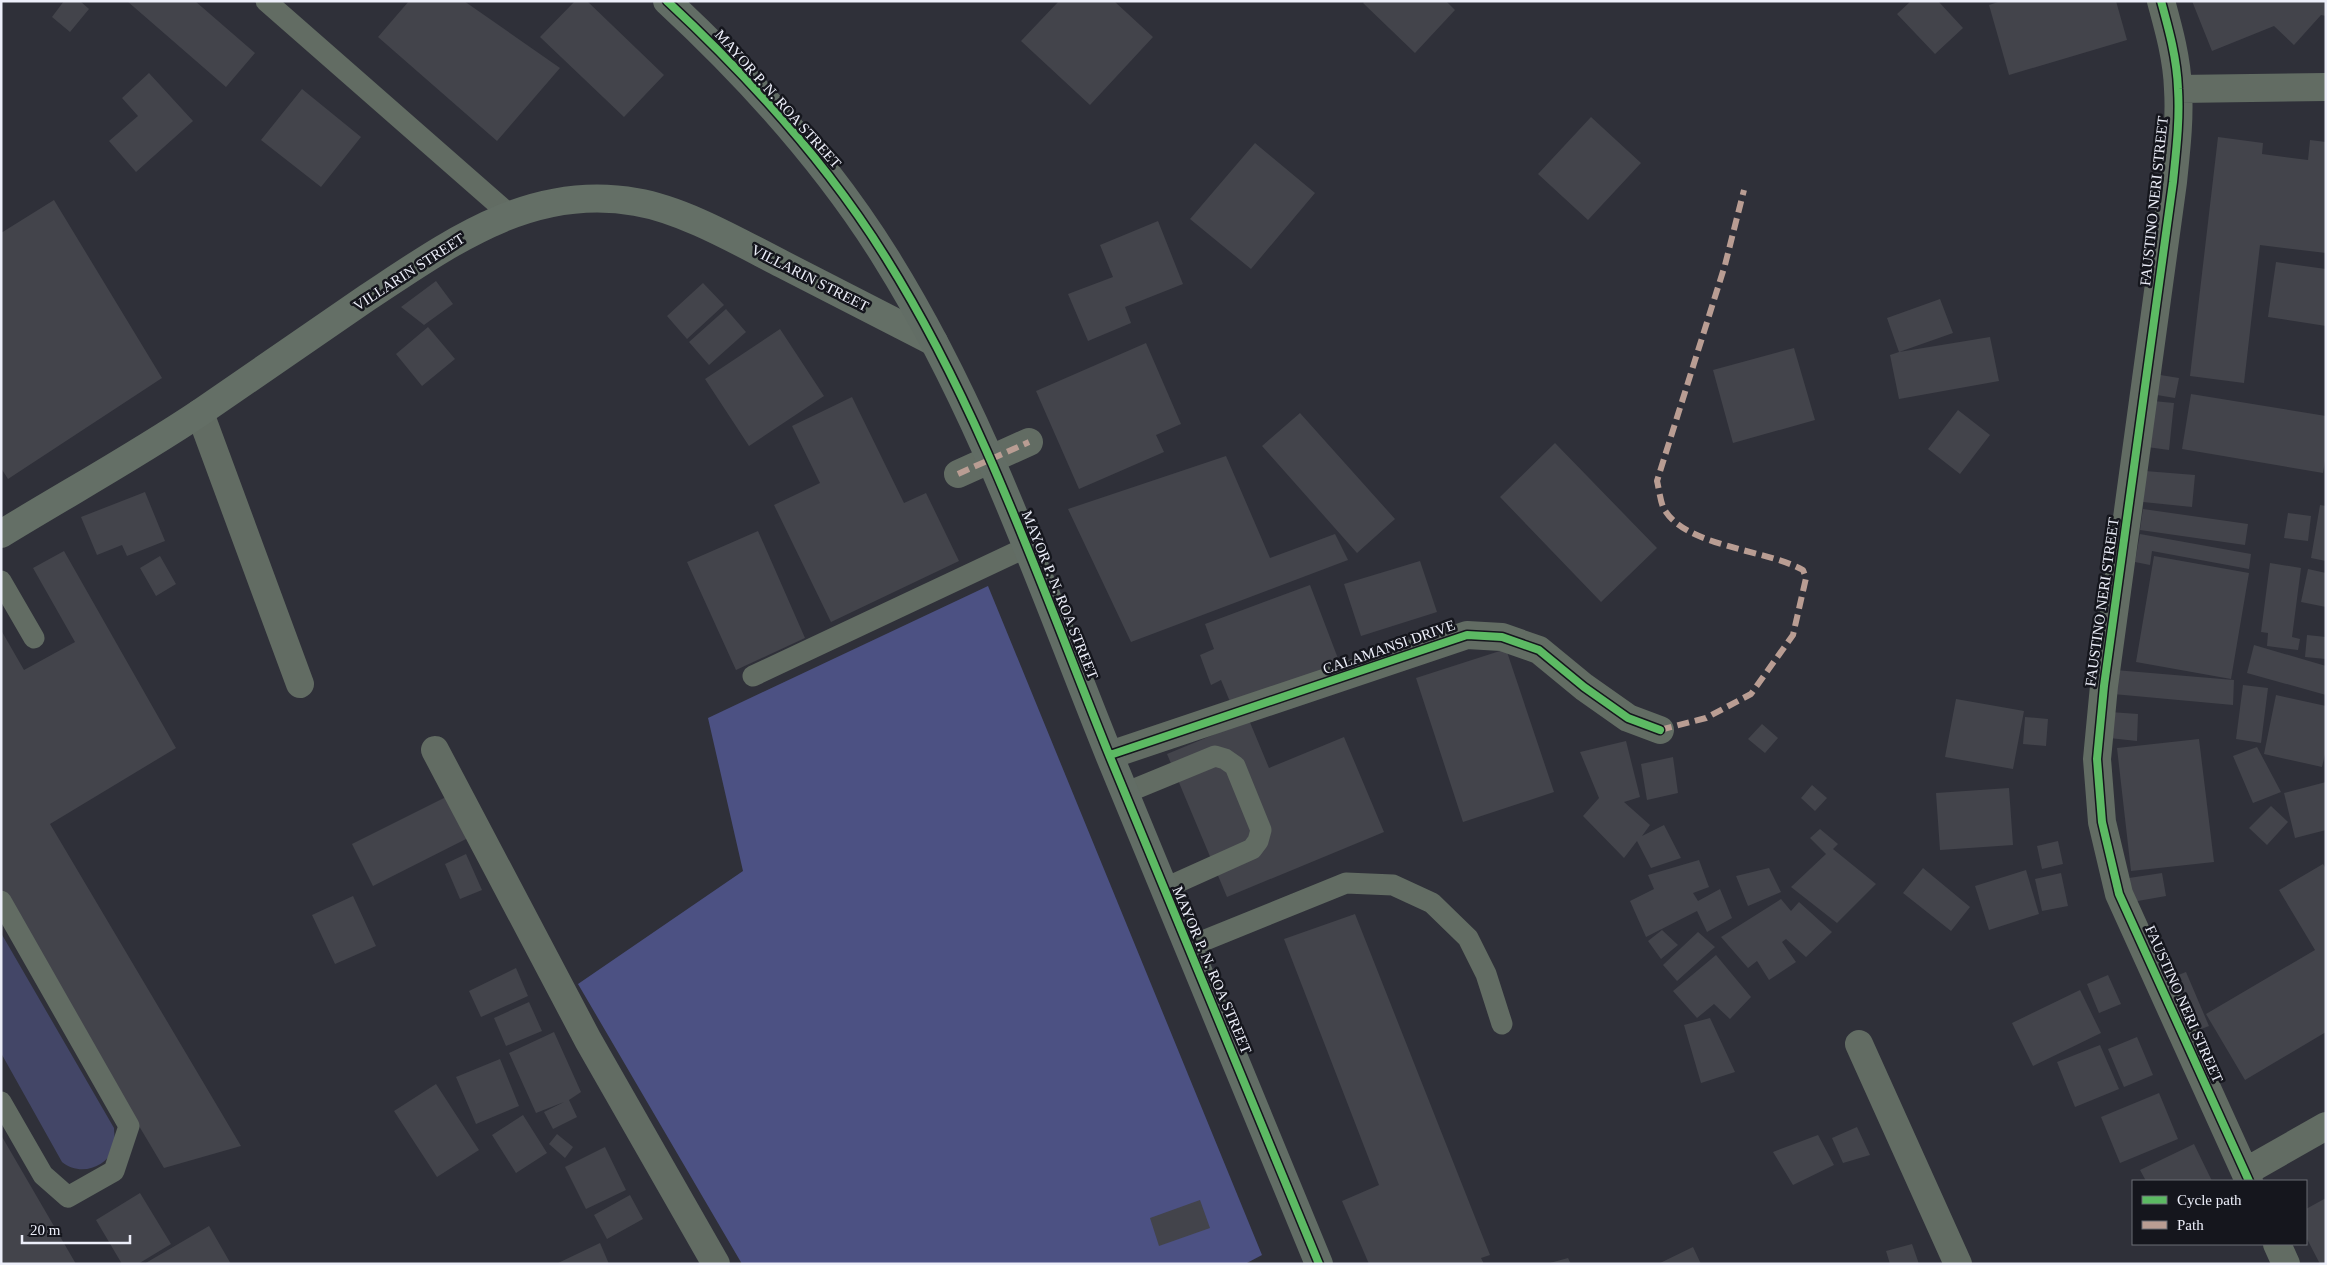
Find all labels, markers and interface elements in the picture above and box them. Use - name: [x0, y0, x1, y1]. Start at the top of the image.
- street label: MAYOR P. N. ROA STREET: [712, 27, 844, 171]
- street label: FAUSTINO NERI STREET: [2137, 115, 2171, 287]
- street label: VILLARIN STREET: [350, 230, 468, 314]
- street label: VILLARIN STREET: [749, 241, 871, 315]
- street label: MAYOR P. N. ROA STREET: [1019, 508, 1101, 682]
- street label: FAUSTINO NERI STREET: [2082, 516, 2122, 688]
- street label: CALAMANSI DRIVE: [1321, 617, 1457, 677]
- street label: MAYOR P. N. ROA STREET: [1169, 884, 1255, 1056]
- street label: FAUSTINO NERI STREET: [2142, 923, 2226, 1085]
- legend: [2132, 1180, 2307, 1245]
- text: Cycle path: [2177, 1192, 2242, 1208]
- scale bar: [22, 1212, 130, 1244]
- text: Path: [2177, 1217, 2204, 1233]
- text: 20 m: [30, 1222, 61, 1238]

